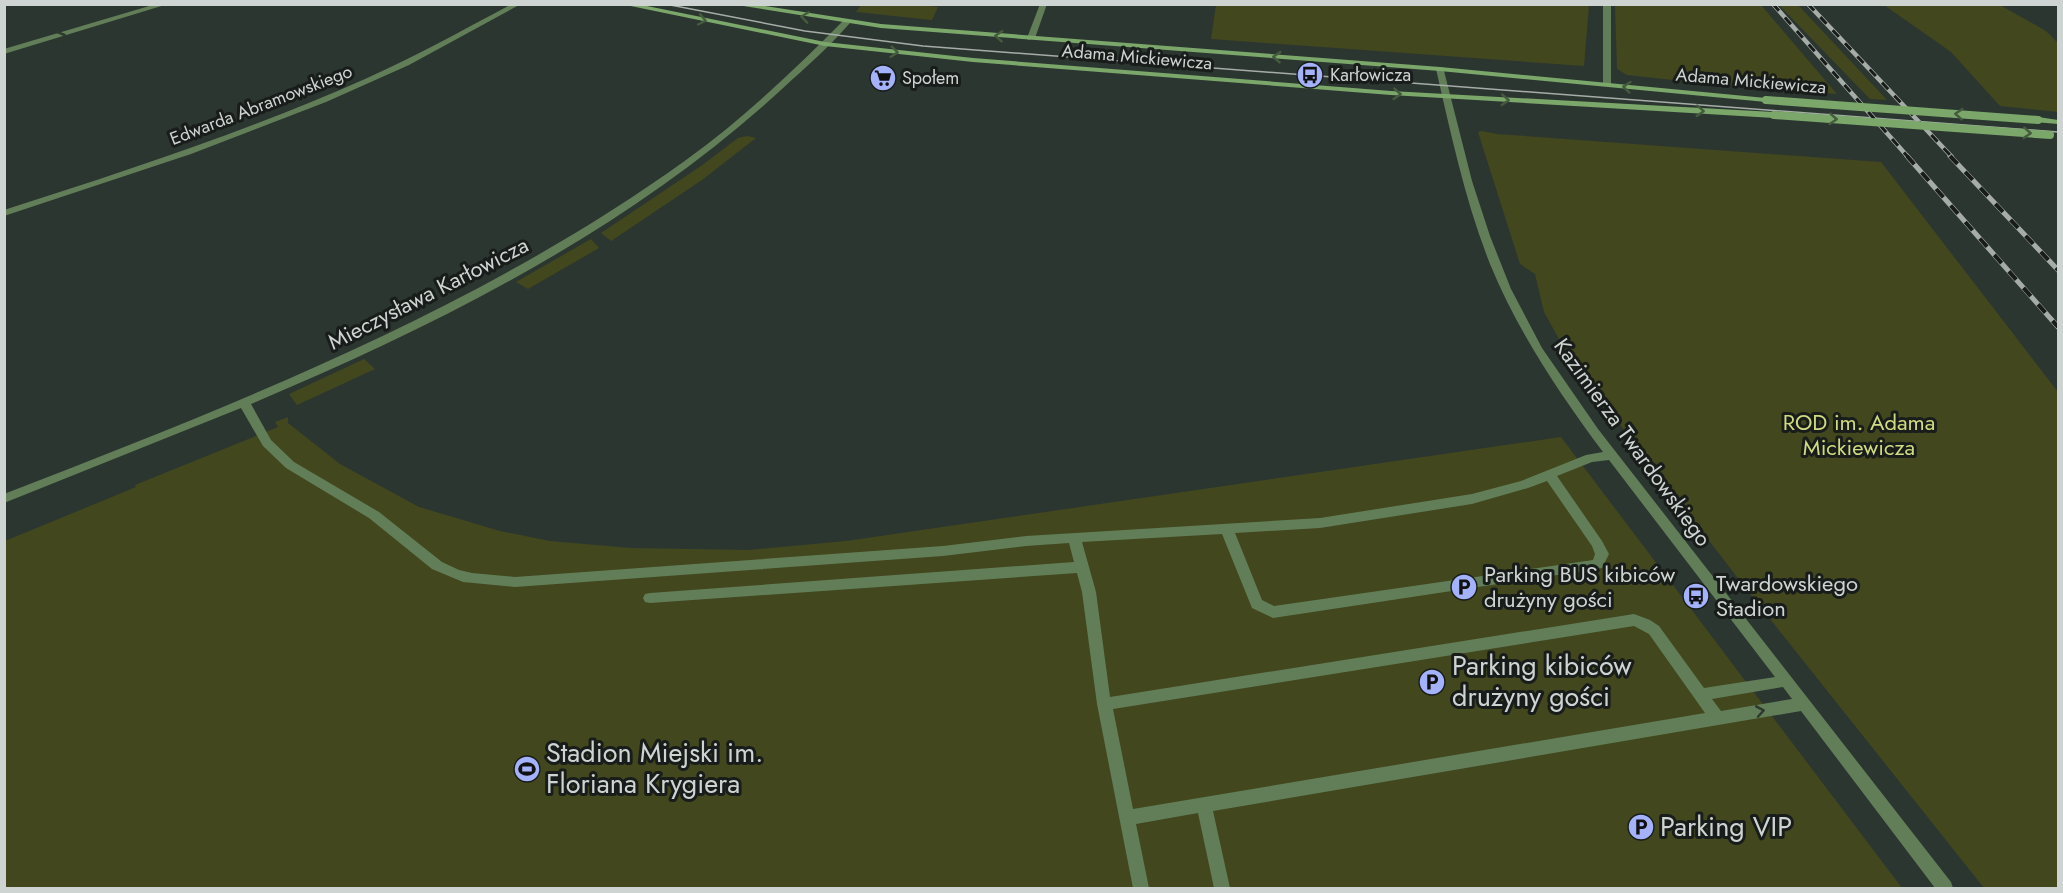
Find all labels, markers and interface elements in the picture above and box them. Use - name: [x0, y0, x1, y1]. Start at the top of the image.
- one-way arrow: [800, 11, 810, 23]
- one-way arrow: [696, 13, 706, 26]
- one-way arrow: [995, 29, 1004, 42]
- one-way arrow: [55, 31, 66, 43]
- street label: Adama Mickiewicza: [1061, 37, 1213, 77]
- one-way arrow: [889, 45, 898, 58]
- one-way arrow: [1273, 51, 1282, 64]
- street label: Edwarda Abramowskiego: [166, 58, 356, 152]
- bus stop icon: Karłowicza: [1295, 60, 1325, 90]
- street label: Adama Mickiewicza: [1675, 61, 1827, 101]
- place label: Karłowicza: [1330, 62, 1411, 88]
- supermarket icon: Społem: [868, 63, 898, 93]
- place label: Społem: [902, 65, 959, 91]
- one-way arrow: [1623, 81, 1632, 93]
- one-way arrow: [1393, 87, 1402, 100]
- one-way arrow: [1501, 94, 1510, 107]
- one-way arrow: [1695, 104, 1704, 117]
- one-way arrow: [1955, 108, 1964, 121]
- one-way arrow: [1828, 112, 1837, 125]
- one-way arrow: [2023, 126, 2032, 139]
- street label: Mieczysława Karłowicza: [322, 229, 534, 357]
- street label: Kazimierza Twardowskiego: [1546, 331, 1720, 553]
- park label: ROD im. Adama Mickiewicza: [1783, 406, 1935, 463]
- place label: Parking BUS kibiców drużyny gości: [1484, 558, 1675, 615]
- place label: Twardowskiego Stadion: [1716, 567, 1858, 624]
- parking icon: Parking BUS kibiców drużyny gości: [1449, 572, 1479, 602]
- bus stop icon: Twardowskiego Stadion: [1681, 581, 1711, 611]
- place label: Parking kibiców drużyny gości: [1452, 646, 1632, 716]
- parking icon: Parking kibiców drużyny gości: [1417, 667, 1447, 697]
- one-way arrow: [1755, 705, 1765, 718]
- place label: Stadion Miejski im. Floriana Krygiera: [546, 733, 763, 803]
- sports icon: Stadion Miejski im. Floriana Krygiera: [512, 754, 542, 784]
- place label: Parking VIP: [1660, 807, 1792, 846]
- parking icon: Parking VIP: [1626, 812, 1656, 842]

